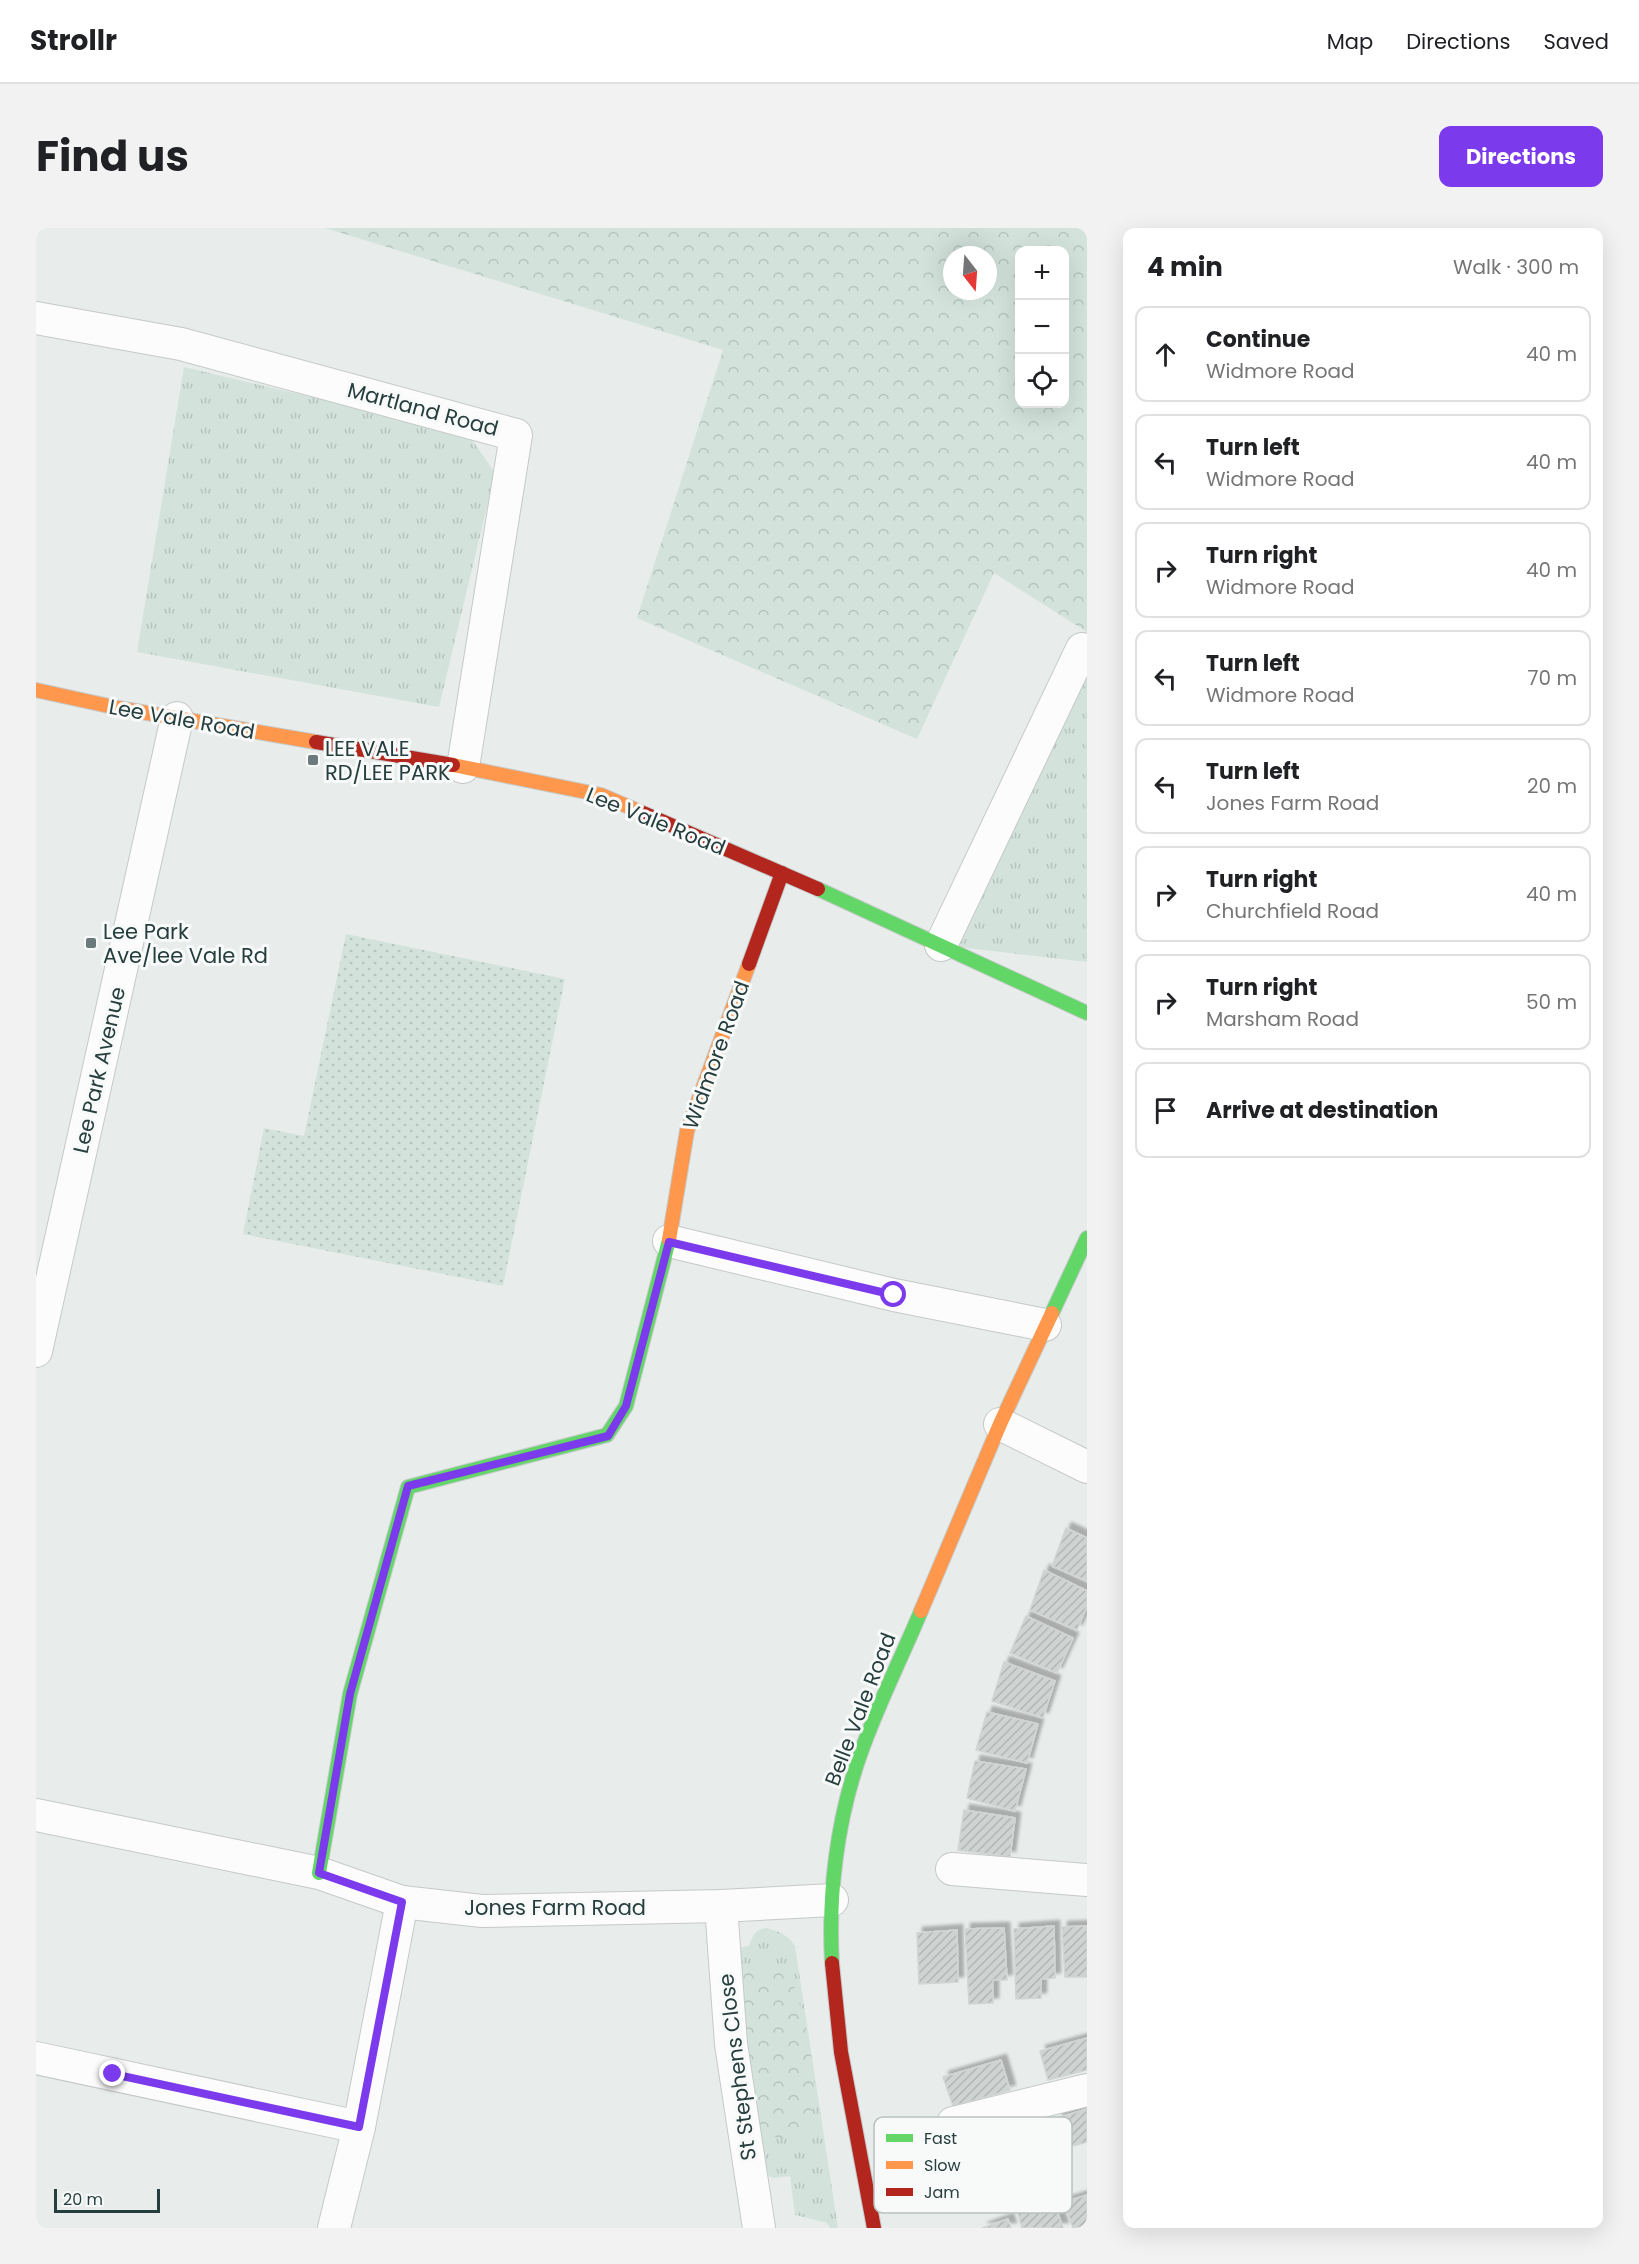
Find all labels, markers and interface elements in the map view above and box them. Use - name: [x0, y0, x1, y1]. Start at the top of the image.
- text: Strollr: [30, 21, 117, 60]
- text: Map: [1327, 27, 1373, 56]
- text: Directions: [1406, 27, 1510, 56]
- text: Saved: [1543, 27, 1609, 56]
- button: Directions: [1439, 126, 1603, 187]
- text: Find us: [36, 127, 189, 186]
- north arrow: [943, 246, 997, 300]
- map controls: [1015, 246, 1069, 408]
- button: +: [1015, 246, 1069, 300]
- text: 4 min: [1147, 249, 1223, 285]
- text: Walk · 300 m: [1453, 253, 1579, 281]
- button: −: [1015, 300, 1069, 354]
- text: Continue: [1206, 324, 1310, 355]
- icon: ahead: [1149, 338, 1182, 371]
- text: 40 m: [1526, 340, 1577, 368]
- button: locate: [1015, 354, 1069, 408]
- text: Widmore Road: [1206, 357, 1355, 385]
- street label: Martland Road: [344, 375, 502, 443]
- text: Turn left: [1206, 432, 1300, 463]
- icon: left: [1149, 446, 1182, 479]
- text: 40 m: [1526, 448, 1577, 476]
- text: Widmore Road: [1206, 465, 1355, 493]
- text: Turn right: [1206, 540, 1317, 571]
- icon: right: [1149, 554, 1182, 587]
- text: 40 m: [1526, 556, 1577, 584]
- text: Widmore Road: [1206, 573, 1355, 601]
- text: Turn left: [1206, 648, 1300, 679]
- icon: left: [1149, 662, 1182, 695]
- text: 70 m: [1528, 664, 1577, 692]
- text: Widmore Road: [1206, 681, 1355, 709]
- street label: Lee Vale Road: [107, 692, 257, 746]
- place label: LEE VALE RD/LEE PARK: [325, 734, 451, 787]
- marker: LEE VALE RD/LEE PARK: [306, 753, 320, 767]
- text: Turn left: [1206, 756, 1300, 787]
- icon: left: [1149, 770, 1182, 803]
- text: 20 m: [1527, 772, 1577, 800]
- street label: Lee Vale Road: [582, 780, 730, 862]
- text: Jones Farm Road: [1206, 789, 1379, 817]
- text: Turn right: [1206, 864, 1317, 895]
- icon: right: [1149, 878, 1182, 911]
- text: 40 m: [1526, 880, 1577, 908]
- text: Churchfield Road: [1206, 897, 1379, 925]
- place label: Lee Park Ave/lee Vale Rd: [103, 917, 268, 970]
- marker: Lee Park Ave/lee Vale Rd: [84, 936, 98, 950]
- text: Turn right: [1206, 972, 1317, 1003]
- street label: Widmore Road: [676, 977, 756, 1133]
- street label: Lee Park Avenue: [66, 984, 132, 1156]
- icon: right: [1149, 986, 1182, 1019]
- text: 50 m: [1526, 988, 1577, 1016]
- text: Marsham Road: [1206, 1005, 1359, 1033]
- icon: arrive: [1149, 1094, 1182, 1127]
- text: Arrive at destination: [1206, 1095, 1438, 1126]
- route start: [880, 1281, 906, 1307]
- street label: Belle Vale Road: [817, 1628, 903, 1790]
- street label: Jones Farm Road: [464, 1893, 646, 1922]
- street label: St Stephens Close: [711, 1972, 763, 2162]
- route end: [99, 2060, 125, 2086]
- legend: [874, 2117, 1072, 2213]
- text: Fast: [924, 2127, 957, 2150]
- text: Slow: [924, 2154, 961, 2177]
- text: Jam: [924, 2181, 960, 2204]
- scale bar: [54, 2186, 160, 2214]
- text: 20 m: [63, 2188, 103, 2211]

